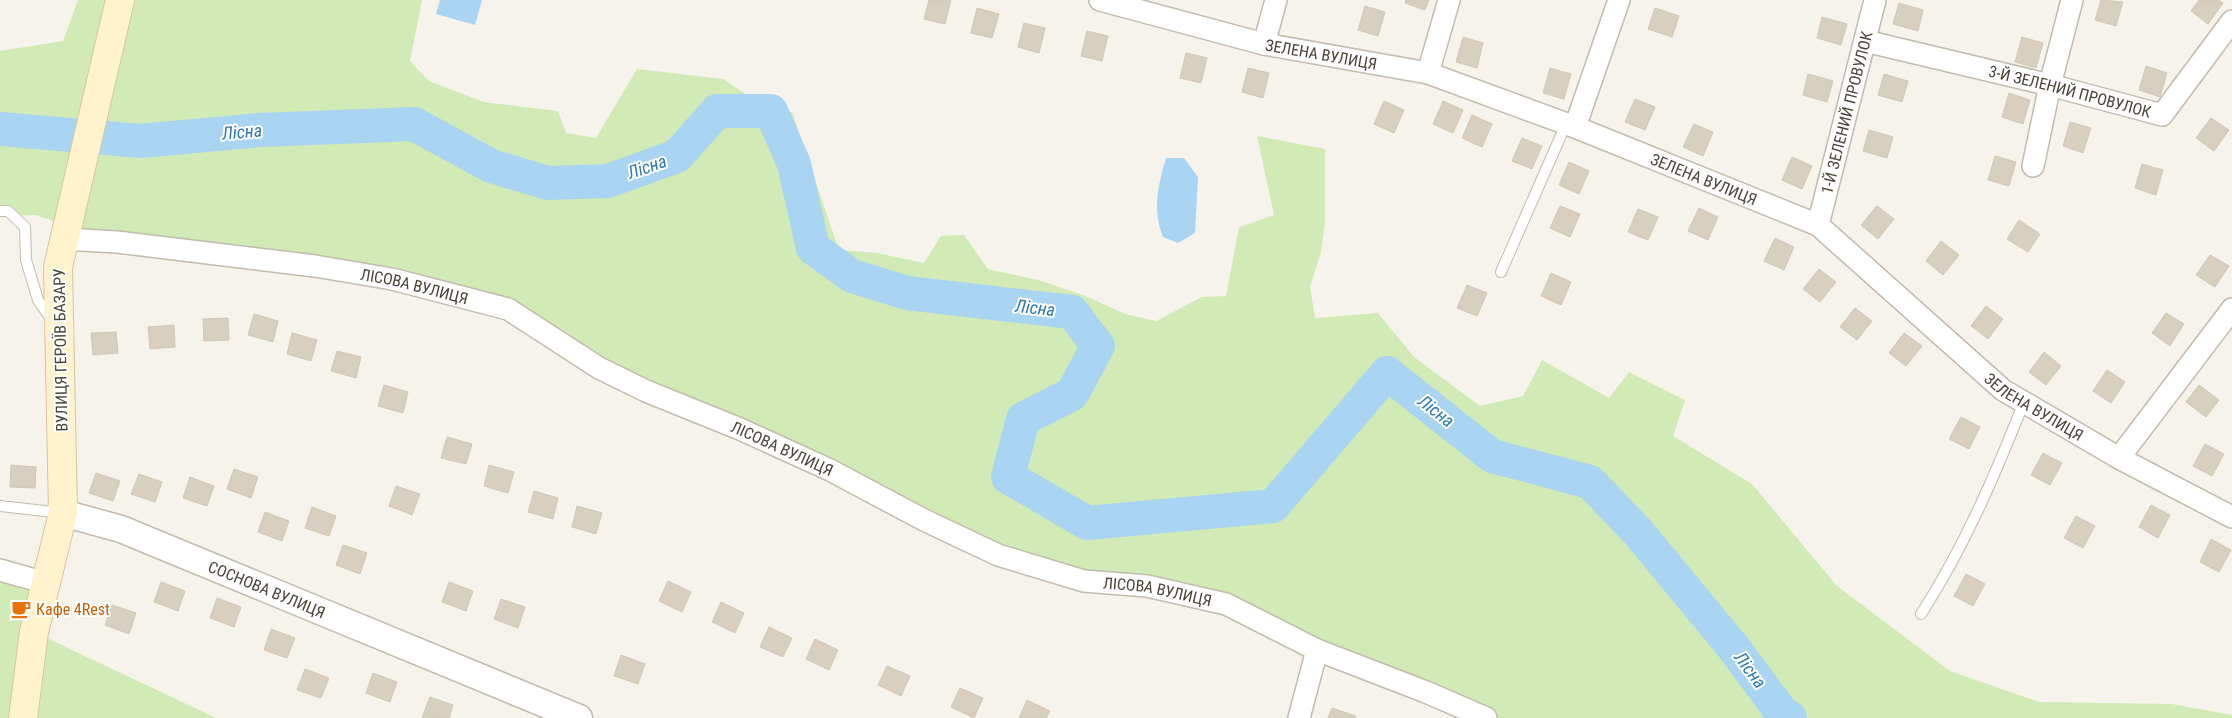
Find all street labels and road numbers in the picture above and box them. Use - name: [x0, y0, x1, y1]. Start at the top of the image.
- street label: 1-Й ЗЕЛЕНИЙ ПРОВУЛОК: [1817, 29, 1877, 196]
- street label: ЗЕЛЕНА ВУЛИЦЯ: [1264, 35, 1379, 74]
- street label: 3-Й ЗЕЛЕНИЙ ПРОВУЛОК: [1987, 62, 2153, 122]
- street label: ЗЕЛЕНА ВУЛИЦЯ: [1648, 150, 1760, 209]
- street label: ЛІСОВА ВУЛИЦЯ: [359, 265, 470, 308]
- street label: ВУЛИЦЯ ГЕРОЇВ БАЗАРУ: [50, 268, 71, 432]
- street label: ЗЕЛЕНА ВУЛИЦЯ: [1980, 369, 2087, 445]
- street label: ЛІСОВА ВУЛИЦЯ: [728, 417, 836, 480]
- street label: СОСНОВА ВУЛИЦЯ: [205, 557, 328, 622]
- street label: ЛІСОВА ВУЛИЦЯ: [1102, 574, 1214, 610]

